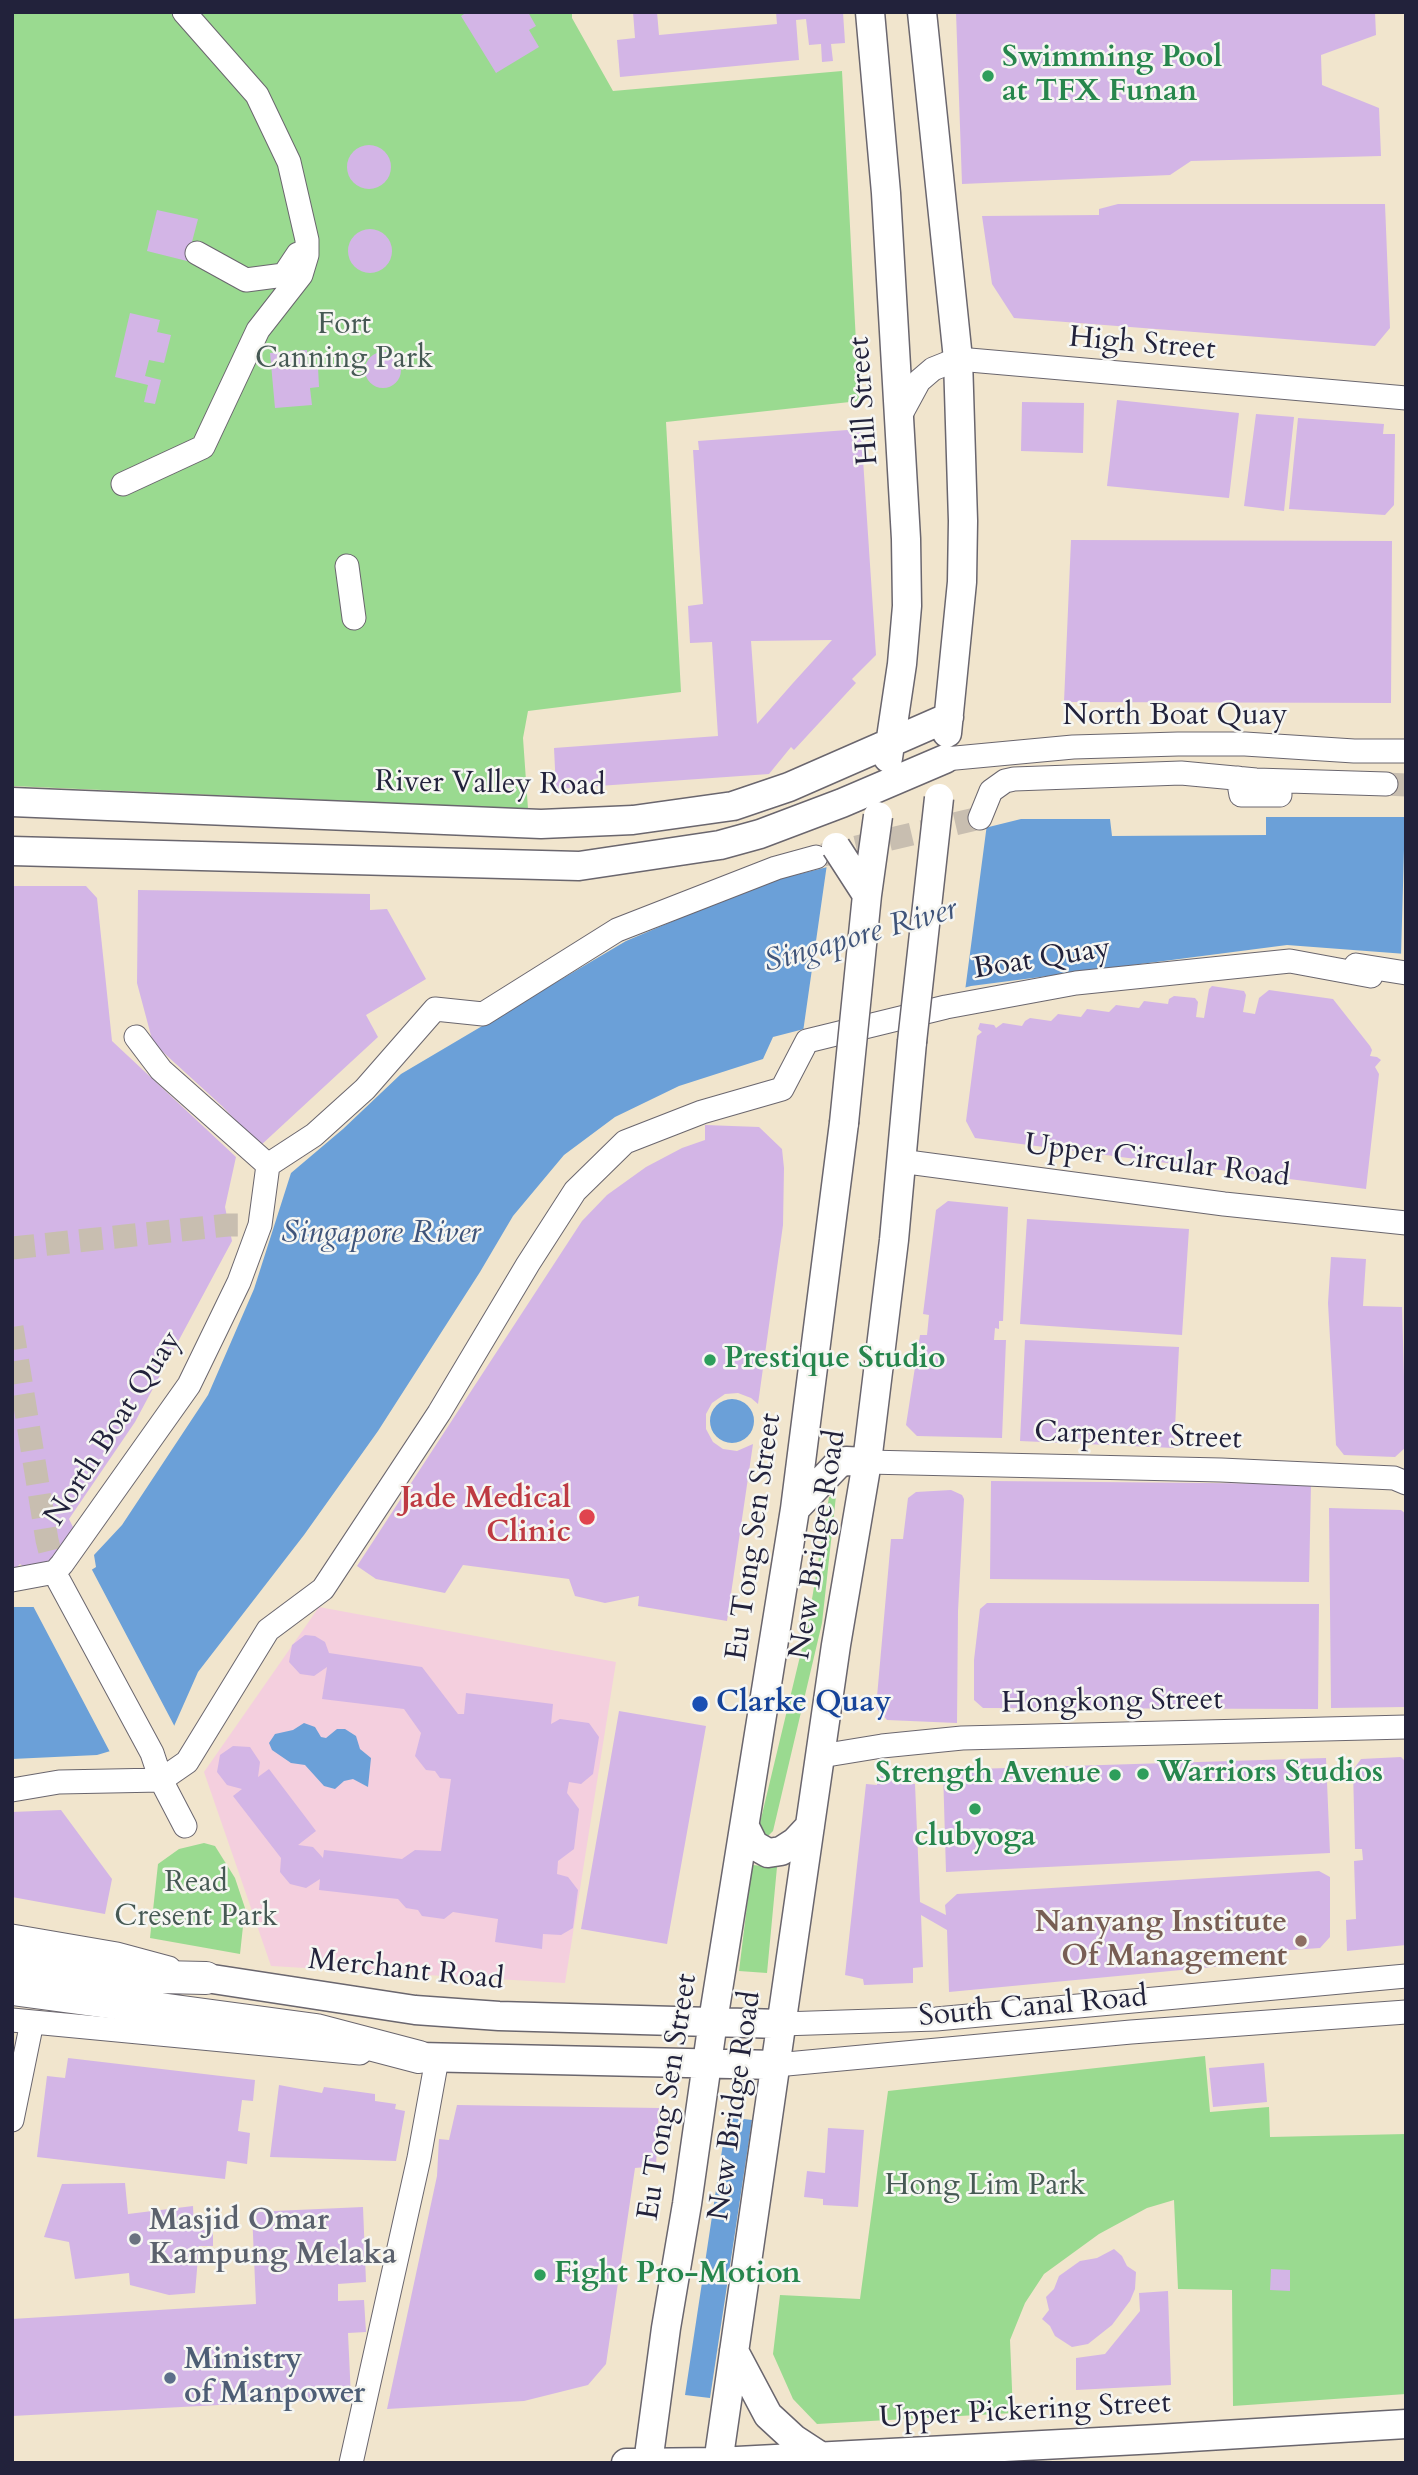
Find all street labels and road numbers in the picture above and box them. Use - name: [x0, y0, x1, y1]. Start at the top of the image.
- street label: High Street: [1067, 321, 1217, 369]
- street label: Hill Street: [843, 335, 887, 467]
- street label: North Boat Quay: [1062, 699, 1288, 735]
- street label: River Valley Road: [374, 765, 606, 805]
- street label: Boat Quay: [971, 931, 1113, 989]
- street label: Upper Circular Road: [1022, 1128, 1292, 1196]
- street label: North Boat Quay: [38, 1325, 190, 1533]
- street label: Eu Tong Sen Street: [720, 1411, 790, 1663]
- street label: Carpenter Street: [1034, 1415, 1242, 1459]
- street label: New Bridge Road: [783, 1428, 855, 1662]
- street label: Hongkong Street: [1001, 1683, 1223, 1723]
- street label: Merchant Road: [306, 1943, 506, 1999]
- street label: Eu Tong Sen Street: [632, 1971, 706, 2223]
- street label: South Canal Road: [917, 1980, 1149, 2036]
- street label: New Bridge Road: [702, 1989, 770, 2223]
- street label: Upper Pickering Street: [878, 2386, 1172, 2438]

